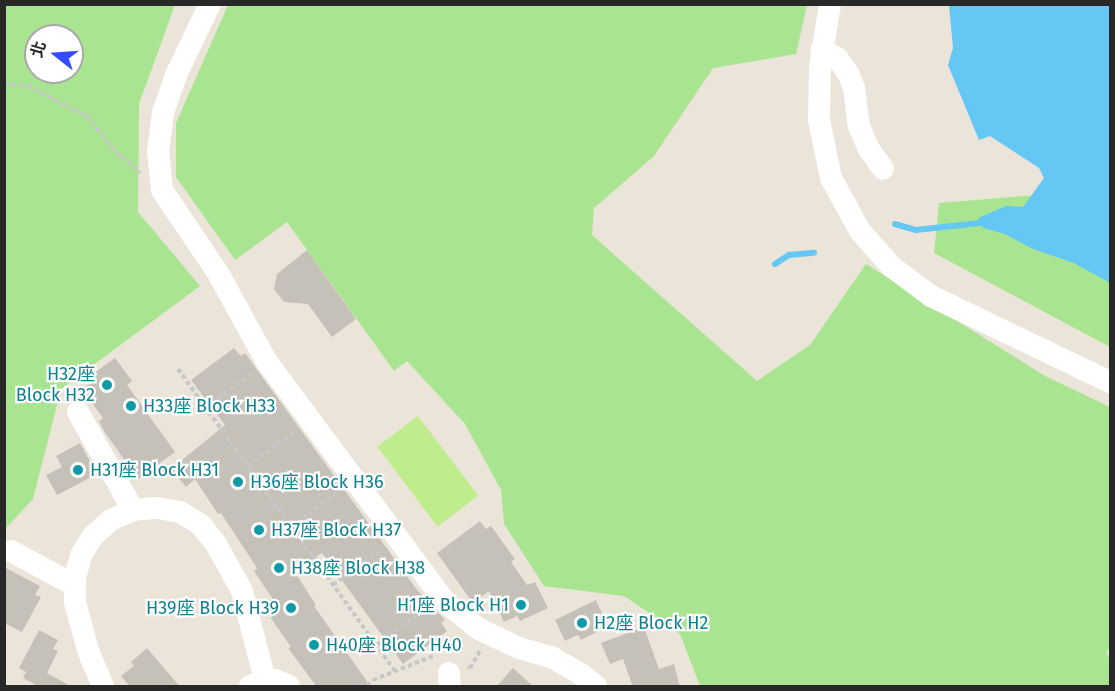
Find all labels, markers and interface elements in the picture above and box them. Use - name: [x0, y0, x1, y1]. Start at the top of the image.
- north arrow: [24, 24, 84, 84]
- text: 北: [27, 39, 50, 60]
- place label: H32座 Block H32: [16, 364, 95, 406]
- marker: H32座 Block H32: [100, 378, 114, 392]
- place label: H33座 Block H33: [143, 395, 275, 417]
- marker: H33座 Block H33: [124, 399, 138, 413]
- place label: H31座 Block H31: [90, 459, 219, 481]
- marker: H31座 Block H31: [71, 463, 85, 477]
- place label: H36座 Block H36: [250, 471, 384, 493]
- marker: H36座 Block H36: [231, 475, 245, 489]
- place label: H37座 Block H37: [271, 519, 401, 541]
- marker: H37座 Block H37: [252, 523, 266, 537]
- place label: H38座 Block H38: [291, 557, 425, 579]
- marker: H38座 Block H38: [272, 561, 286, 575]
- place label: H1座 Block H1: [397, 594, 509, 616]
- place label: H39座 Block H39: [146, 597, 279, 619]
- marker: H1座 Block H1: [514, 598, 528, 612]
- marker: H39座 Block H39: [284, 601, 298, 615]
- place label: H2座 Block H2: [594, 612, 708, 634]
- marker: H2座 Block H2: [575, 616, 589, 630]
- place label: H40座 Block H40: [326, 634, 462, 656]
- marker: H40座 Block H40: [307, 638, 321, 652]

